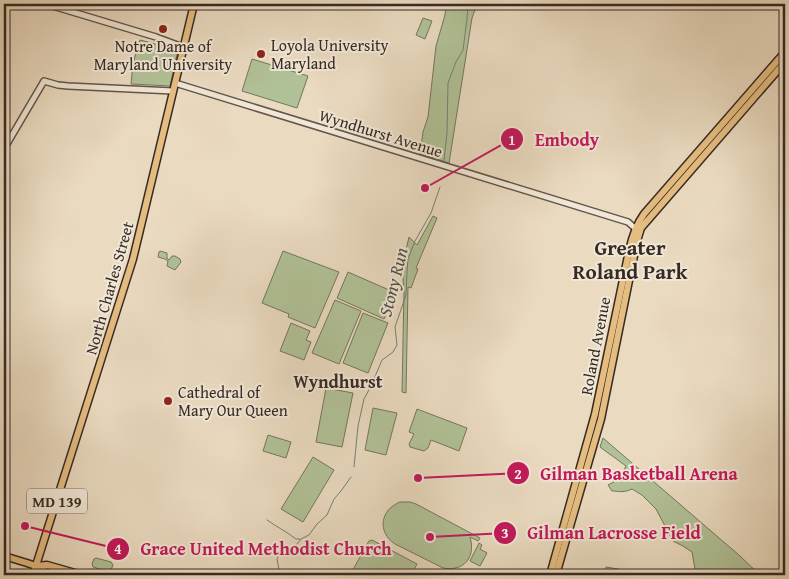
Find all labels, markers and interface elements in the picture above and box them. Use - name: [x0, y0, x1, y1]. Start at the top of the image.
- marker: Notre Dame of Maryland University: [157, 23, 169, 35]
- place label: Loyola University Maryland: [271, 33, 389, 75]
- place label: Notre Dame of Maryland University: [94, 34, 232, 76]
- marker: Loyola University Maryland: [255, 48, 267, 60]
- street label: Wyndhurst Avenue: [316, 103, 446, 163]
- callout: Embody: [500, 123, 609, 156]
- text: Embody: [535, 126, 600, 153]
- text: 1: [508, 129, 516, 150]
- street label: North Charles Street: [79, 218, 140, 357]
- district label: Greater Roland Park: [572, 232, 689, 287]
- water label: Stony Run: [371, 245, 415, 319]
- street label: Roland Avenue: [574, 295, 616, 397]
- district label: Wyndhurst: [293, 368, 383, 395]
- place label: Cathedral of Mary Our Queen: [178, 380, 288, 422]
- marker: Cathedral of Mary Our Queen: [162, 395, 174, 407]
- callout: Gilman Basketball Arena: [505, 457, 748, 490]
- text: Gilman Basketball Arena: [540, 460, 738, 487]
- text: 2: [514, 463, 522, 484]
- road number: MD 139: [27, 488, 87, 514]
- callout: Gilman Lacrosse Field: [492, 516, 711, 549]
- text: Gilman Lacrosse Field: [527, 519, 702, 546]
- text: 3: [501, 522, 509, 543]
- callout: Grace United Methodist Church: [106, 532, 402, 565]
- text: Grace United Methodist Church: [140, 535, 392, 562]
- text: 4: [114, 538, 122, 559]

